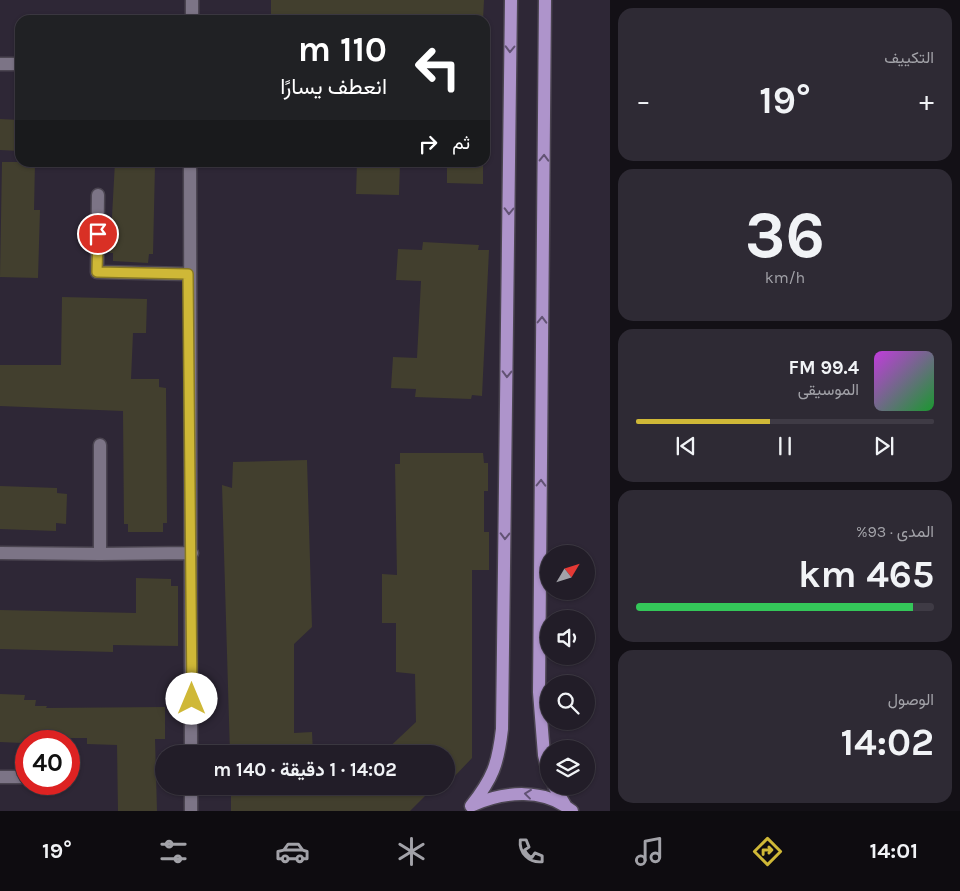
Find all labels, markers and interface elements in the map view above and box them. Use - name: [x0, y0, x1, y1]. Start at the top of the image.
- text: 110 m: [298, 29, 387, 70]
- icon: left: [405, 35, 470, 100]
- one-way arrow: [505, 45, 515, 53]
- text: التكييف: [884, 48, 934, 67]
- text: انعطف يسارًا: [280, 74, 387, 100]
- text: 19°: [759, 78, 811, 123]
- text: −: [636, 84, 651, 117]
- text: +: [919, 84, 934, 117]
- icon: right: [414, 130, 442, 158]
- text: ثم: [452, 132, 470, 154]
- one-way arrow: [539, 154, 549, 162]
- text: 36: [745, 197, 825, 273]
- one-way arrow: [503, 207, 514, 215]
- pin: [77, 213, 119, 255]
- icon: arrive: [84, 220, 112, 248]
- text: km/h: [765, 268, 805, 287]
- one-way arrow: [537, 316, 547, 324]
- text: 99.4 FM: [789, 357, 859, 379]
- one-way arrow: [502, 370, 512, 378]
- text: الموسيقى: [798, 380, 859, 399]
- icon: previous: [672, 432, 700, 460]
- icon: pause: [771, 432, 799, 460]
- icon: next: [870, 432, 898, 460]
- one-way arrow: [536, 479, 546, 486]
- text: المدى · 93%: [856, 522, 934, 541]
- one-way arrow: [500, 532, 510, 540]
- north arrow: [540, 545, 595, 600]
- map controls: [540, 545, 595, 795]
- text: 465 km: [798, 552, 934, 597]
- button: sound: [540, 610, 595, 665]
- position arrow: [165, 672, 217, 724]
- button: search: [540, 675, 595, 730]
- text: الوصول: [888, 690, 934, 709]
- text: 14:02: [841, 720, 934, 765]
- speed limit sign: 40: [15, 730, 80, 795]
- button: layers: [540, 740, 595, 795]
- text: 14:02 · 1 دقيقة · 140 m: [213, 759, 397, 781]
- one-way arrow: [523, 789, 531, 800]
- icon: filters: [156, 834, 191, 869]
- icon: car: [275, 834, 310, 869]
- icon: climate: [394, 834, 429, 869]
- icon: phone: [513, 834, 548, 869]
- icon: music: [632, 834, 667, 869]
- icon: directions: [750, 834, 785, 869]
- text: 19°: [42, 838, 72, 864]
- text: 14:01: [869, 838, 918, 864]

